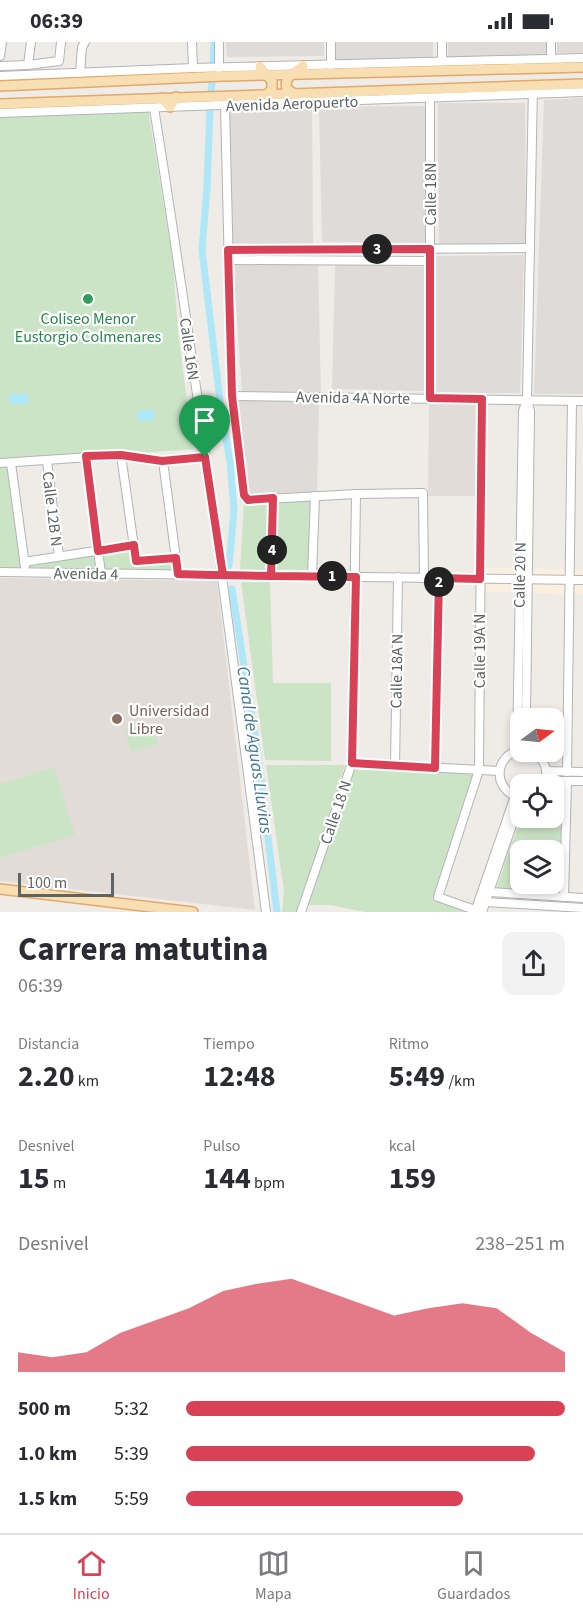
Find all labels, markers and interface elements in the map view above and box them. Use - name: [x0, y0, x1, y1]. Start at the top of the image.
- text: 06:39: [30, 5, 83, 37]
- street label: Avenida Aeropuerto: [226, 91, 359, 117]
- street label: Calle 18N: [420, 163, 442, 225]
- pin: 3: [362, 234, 392, 264]
- text: 3: [373, 238, 381, 260]
- marker: Coliseo Menor Eustorgio Colmenares: [81, 292, 95, 306]
- place label: Coliseo Menor Eustorgio Colmenares: [15, 308, 162, 348]
- street label: Calle 16N: [174, 317, 204, 382]
- street label: Avenida 4A Norte: [296, 386, 410, 410]
- pin: [179, 395, 230, 457]
- icon: arrive: [188, 404, 221, 437]
- street label: Calle 12B N: [36, 470, 68, 548]
- pin: 4: [257, 535, 287, 565]
- text: 4: [268, 539, 276, 561]
- street label: Calle 20 N: [508, 542, 532, 608]
- pin: 1: [317, 561, 347, 591]
- street label: Avenida 4: [53, 562, 119, 586]
- text: 1: [328, 565, 336, 587]
- pin: 2: [424, 567, 454, 597]
- text: 2: [435, 571, 443, 593]
- street label: Calle 19A N: [469, 614, 491, 688]
- street label: Calle 18A N: [385, 634, 409, 709]
- water label: Canal de Aguas Lluvias: [230, 665, 279, 835]
- place label: Universidad Libre: [129, 700, 209, 740]
- north arrow: [510, 708, 564, 762]
- map controls: [510, 708, 564, 894]
- marker: Universidad Libre: [110, 712, 124, 726]
- button: locate: [510, 774, 564, 828]
- street label: Calle 18 N: [315, 778, 357, 847]
- button: layers: [510, 840, 564, 894]
- scale bar: [18, 870, 114, 898]
- text: 100 m: [27, 872, 67, 894]
- text: Carrera matutina: [18, 926, 268, 973]
- button: share: [502, 932, 565, 995]
- text: 06:39: [18, 972, 63, 1000]
- text: Distancia: [18, 1033, 79, 1055]
- text: Tiempo: [203, 1033, 255, 1055]
- text: Ritmo: [389, 1033, 429, 1055]
- text: 2.20: [18, 1055, 75, 1098]
- text: 12:48: [203, 1055, 276, 1098]
- text: 5:49: [389, 1055, 445, 1098]
- text: km: [75, 1070, 99, 1092]
- text: /km: [445, 1070, 475, 1092]
- text: Desnivel: [18, 1135, 75, 1157]
- text: Pulso: [203, 1135, 241, 1157]
- text: kcal: [389, 1135, 416, 1157]
- text: 15: [18, 1157, 50, 1200]
- text: 144: [203, 1157, 251, 1200]
- text: 159: [389, 1157, 436, 1200]
- text: m: [50, 1172, 66, 1194]
- text: bpm: [251, 1172, 285, 1194]
- text: Desnivel: [18, 1230, 89, 1258]
- text: 238–251 m: [475, 1230, 565, 1258]
- text: 500 m: [18, 1395, 71, 1423]
- text: 5:32: [114, 1395, 149, 1423]
- text: 1.0 km: [18, 1440, 77, 1468]
- text: 5:39: [114, 1440, 149, 1468]
- text: 1.5 km: [18, 1485, 77, 1513]
- text: 5:59: [114, 1485, 149, 1513]
- tab: Inicio: [73, 1547, 110, 1605]
- tab: Mapa: [255, 1547, 292, 1605]
- tab: Guardados: [437, 1547, 510, 1605]

